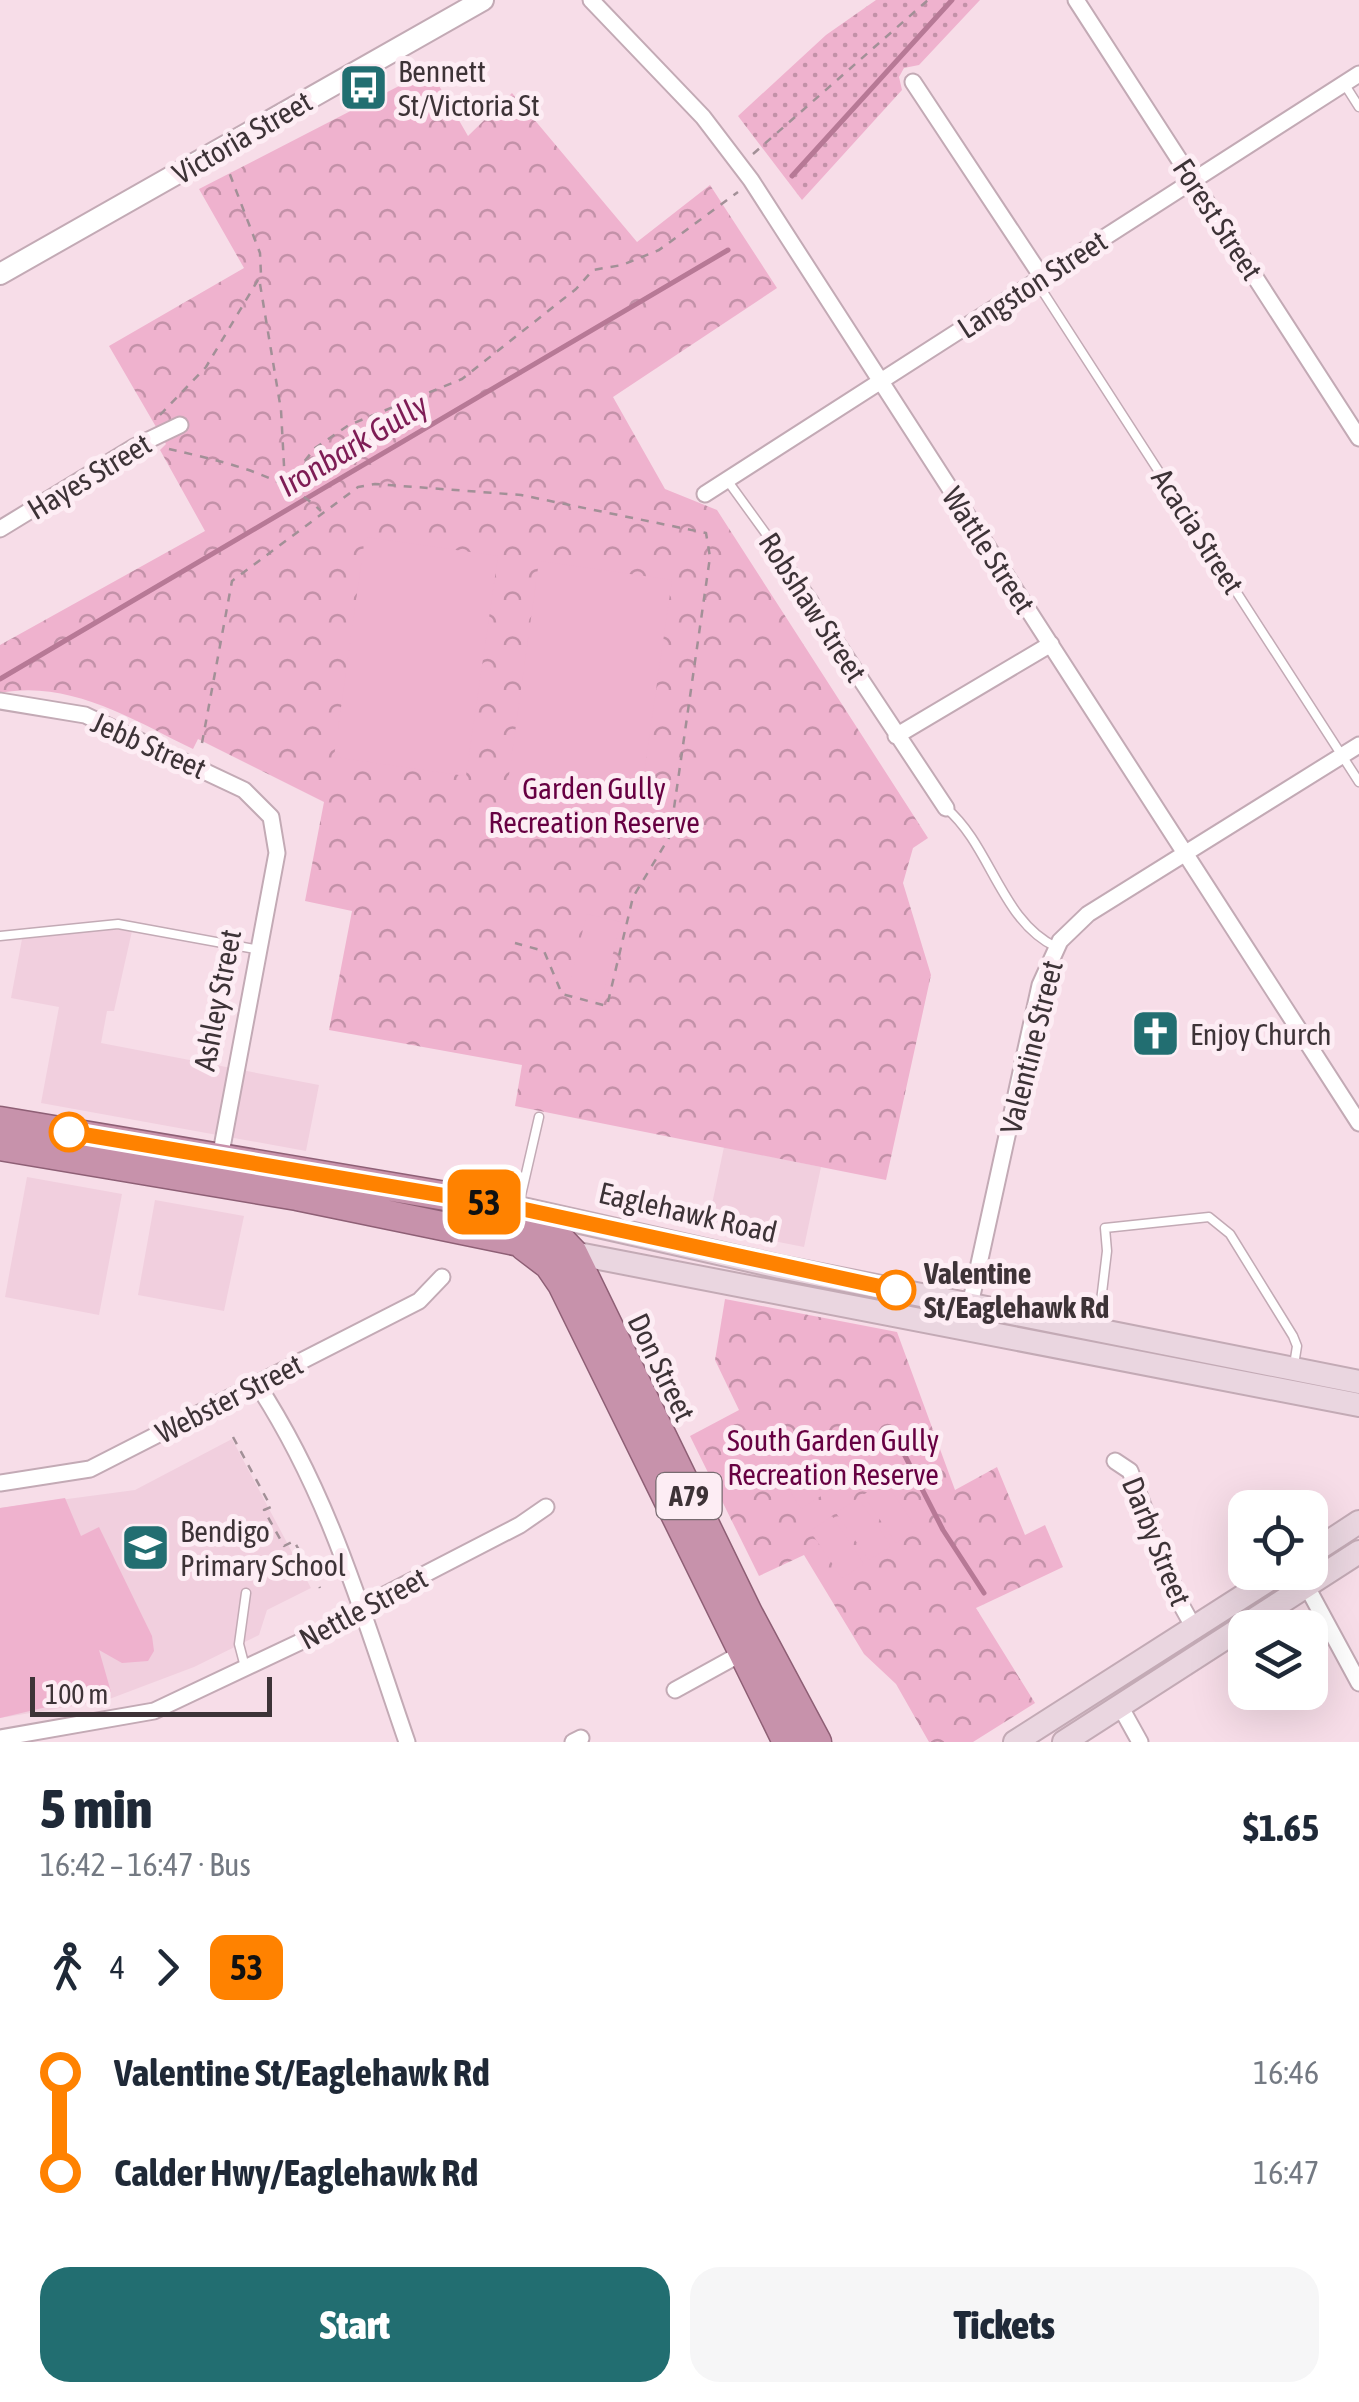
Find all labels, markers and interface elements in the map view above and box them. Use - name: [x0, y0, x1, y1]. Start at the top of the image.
- place label: Bennett St/Victoria St: [398, 54, 540, 122]
- bus stop icon: Bennett St/Victoria St: [337, 62, 389, 114]
- street label: Victoria Street: [166, 84, 318, 190]
- street label: Forest Street: [1166, 152, 1270, 286]
- street label: Langston Street: [951, 223, 1113, 345]
- water label: Ironbark Gully: [272, 386, 435, 504]
- street label: Hayes Street: [21, 426, 157, 526]
- street label: Acacia Street: [1145, 462, 1251, 600]
- street label: Wattle Street: [936, 481, 1042, 619]
- street label: Robshaw Street: [752, 526, 874, 688]
- street label: Jebb Street: [87, 705, 211, 785]
- park label: Garden Gully Recreation Reserve: [488, 771, 700, 839]
- street label: Ashley Street: [187, 927, 247, 1073]
- street label: Valentine Street: [993, 957, 1069, 1137]
- church icon: Enjoy Church: [1129, 1008, 1181, 1060]
- place label: Enjoy Church: [1190, 1017, 1332, 1051]
- unlabelled marker: [50, 1113, 88, 1151]
- line badge: 53: [439, 1170, 529, 1234]
- street label: Eaglehawk Road: [596, 1175, 780, 1249]
- text: 53: [468, 1182, 500, 1222]
- place label: Valentine St/Eaglehawk Rd: [923, 1256, 1109, 1324]
- marker: Valentine St/Eaglehawk Rd: [877, 1271, 915, 1309]
- street label: Don Street: [621, 1308, 703, 1426]
- street label: Webster Street: [150, 1347, 308, 1449]
- park label: South Garden Gully Recreation Reserve: [727, 1423, 939, 1491]
- street label: Darby Street: [1116, 1472, 1198, 1610]
- road number: A79: [656, 1473, 722, 1519]
- map controls: [1228, 1490, 1328, 1710]
- button: locate: [1228, 1490, 1328, 1590]
- place label: Bendigo Primary School: [180, 1514, 346, 1582]
- school or university icon: Bendigo Primary School: [119, 1522, 171, 1574]
- street label: Nettle Street: [293, 1560, 433, 1656]
- button: layers: [1228, 1610, 1328, 1710]
- scale bar: [30, 1672, 272, 1716]
- text: 100 m: [45, 1678, 108, 1710]
- text: 5 min: [40, 1777, 152, 1840]
- text: $1.65: [1243, 1806, 1319, 1849]
- text: 16:42 – 16:47 · Bus: [40, 1846, 251, 1883]
- icon: walk: [40, 1940, 95, 1995]
- icon: forward: [140, 1940, 195, 1995]
- text: 53: [230, 1947, 263, 1987]
- text: 4: [110, 1949, 125, 1986]
- text: Valentine St/Eaglehawk Rd: [114, 2051, 490, 2094]
- text: 16:46: [1253, 2054, 1319, 2091]
- text: Calder Hwy/Eaglehawk Rd: [114, 2151, 478, 2194]
- text: 16:47: [1253, 2154, 1319, 2191]
- button: Start: [40, 2267, 670, 2382]
- button: Tickets: [690, 2267, 1319, 2382]

